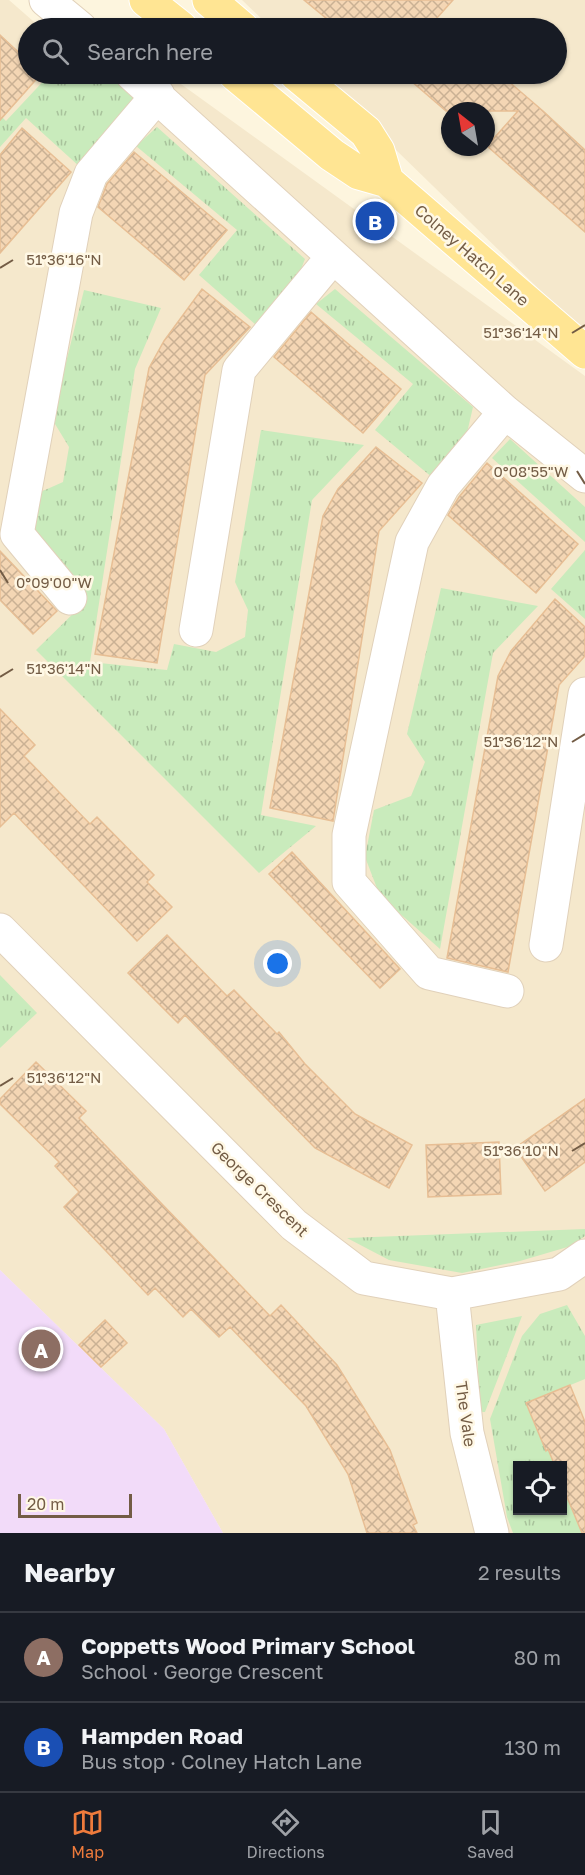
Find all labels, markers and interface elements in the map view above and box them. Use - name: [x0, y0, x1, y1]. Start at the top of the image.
- search box: [18, 18, 567, 84]
- icon: search: [39, 35, 72, 68]
- text: Search here: [87, 38, 213, 65]
- north arrow: [441, 102, 495, 156]
- pin: B: [356, 198, 394, 244]
- street label: Colney Hatch Lane: [411, 200, 533, 310]
- text: 51°36'16"N: [26, 250, 102, 268]
- text: 51°36'14"N: [483, 323, 559, 341]
- text: 0°08'55"W: [494, 462, 568, 480]
- text: 0°09'00"W: [16, 573, 92, 591]
- text: 51°36'14"N: [26, 659, 102, 677]
- text: 51°36'12"N: [483, 732, 559, 750]
- your location: [263, 949, 292, 978]
- text: 51°36'12"N: [26, 1068, 102, 1086]
- street label: George Crescent: [207, 1137, 313, 1241]
- text: 51°36'10"N: [483, 1141, 559, 1159]
- pin: A: [22, 1326, 60, 1372]
- street label: The Vale: [451, 1380, 481, 1448]
- map controls: [513, 1461, 567, 1515]
- button: locate: [513, 1461, 567, 1515]
- scale bar: [18, 1491, 132, 1518]
- text: 20 m: [27, 1494, 64, 1514]
- text: Nearby: [24, 1557, 115, 1588]
- text: 2 results: [478, 1560, 561, 1584]
- text: Coppetts Wood Primary School: [81, 1632, 415, 1659]
- text: A: [36, 1645, 51, 1669]
- text: 80 m: [514, 1645, 561, 1669]
- text: School · George Crescent: [81, 1659, 324, 1683]
- text: Hampden Road: [81, 1722, 243, 1749]
- text: B: [36, 1735, 51, 1759]
- text: 130 m: [505, 1735, 561, 1759]
- text: Bus stop · Colney Hatch Lane: [81, 1749, 362, 1773]
- tab: Map: [71, 1806, 104, 1862]
- tab: Directions: [247, 1806, 325, 1862]
- tab: Saved: [467, 1806, 514, 1862]

